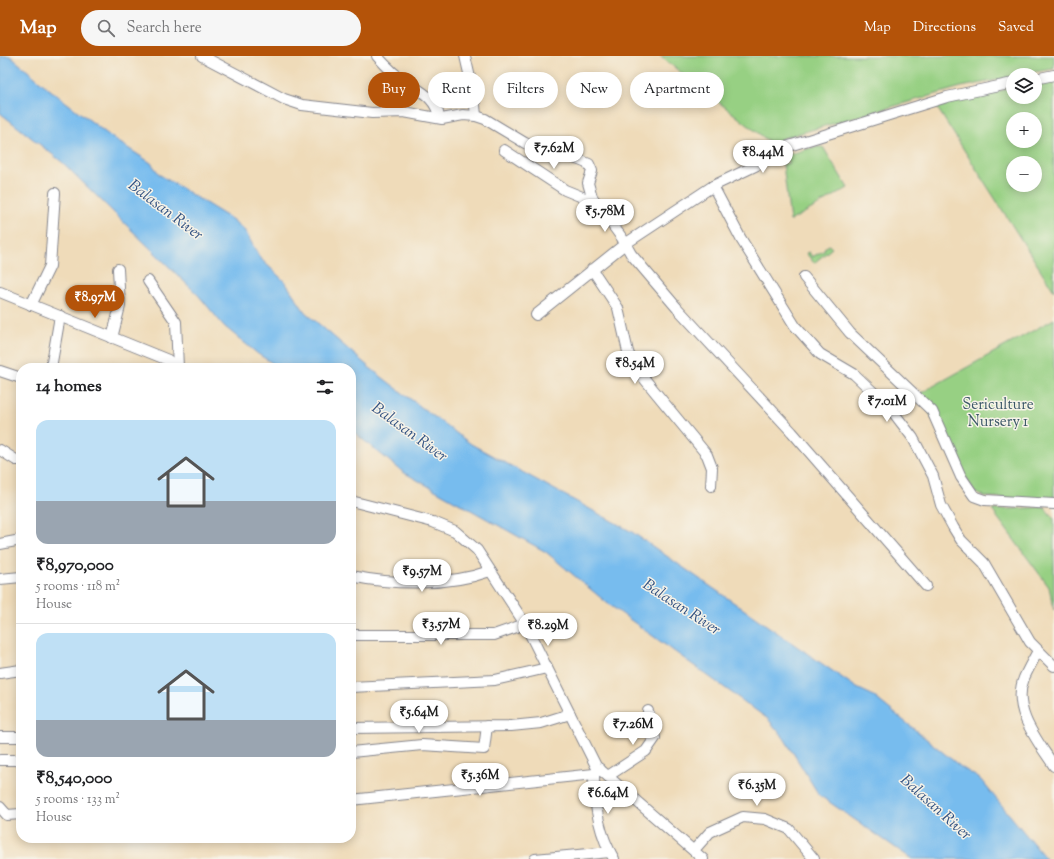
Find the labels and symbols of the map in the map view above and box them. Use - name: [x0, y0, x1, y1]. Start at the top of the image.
- pin: ₹7.62M: [521, 136, 587, 170]
- pin: ₹8.44M: [730, 140, 796, 174]
- water label: Balasan River: [123, 175, 208, 247]
- pin: ₹5.78M: [572, 199, 638, 233]
- pin: ₹8.97M: [62, 285, 128, 319]
- pin: ₹8.54M: [602, 351, 668, 385]
- pin: ₹7.01M: [854, 389, 920, 423]
- park label: Sericulture Nursery 1: [962, 395, 1034, 433]
- water label: Balasan River: [366, 398, 452, 469]
- pin: ₹9.57M: [389, 559, 455, 593]
- water label: Balasan River: [638, 574, 725, 642]
- pin: ₹3.57M: [408, 612, 474, 646]
- pin: ₹8.29M: [515, 613, 581, 647]
- pin: ₹5.64M: [386, 700, 452, 734]
- pin: ₹7.26M: [600, 712, 666, 746]
- pin: ₹5.36M: [447, 763, 513, 797]
- water label: Balasan River: [894, 770, 976, 846]
- pin: ₹6.35M: [724, 773, 790, 807]
- pin: ₹6.64M: [575, 781, 641, 815]

